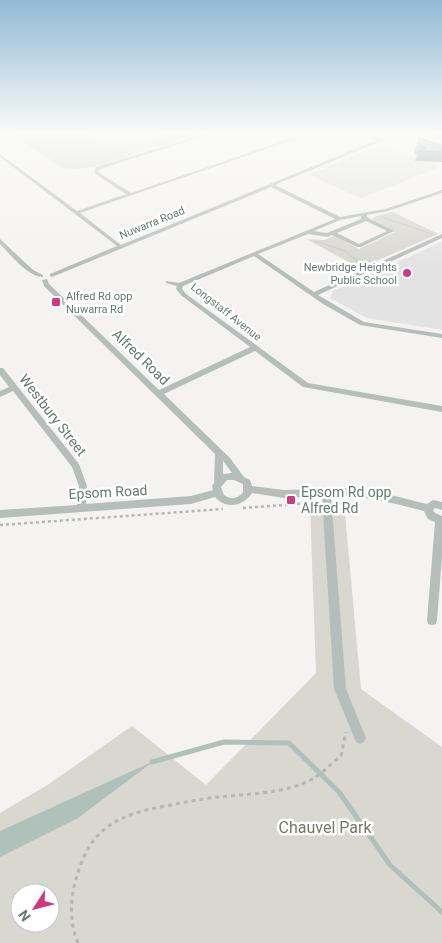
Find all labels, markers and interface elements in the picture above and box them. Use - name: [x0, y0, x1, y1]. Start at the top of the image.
- street label: Nuwarra Road: [117, 204, 187, 242]
- place label: Newbridge Heights Public School: [304, 261, 397, 287]
- marker: Newbridge Heights Public School: [401, 267, 413, 279]
- street label: Longstaff Avenue: [188, 280, 264, 344]
- place label: Alfred Rd opp Nuwarra Rd: [66, 290, 132, 316]
- marker: Alfred Rd opp Nuwarra Rd: [50, 296, 62, 308]
- street label: Alfred Road: [109, 326, 173, 388]
- street label: Westbury Street: [16, 371, 90, 459]
- street label: Epsom Road: [68, 482, 148, 502]
- place label: Epsom Rd opp Alfred Rd: [301, 484, 392, 516]
- marker: Epsom Rd opp Alfred Rd: [285, 494, 297, 506]
- park label: Chauvel Park: [279, 818, 372, 837]
- north arrow: [10, 883, 60, 933]
- text: N: [15, 907, 34, 924]

